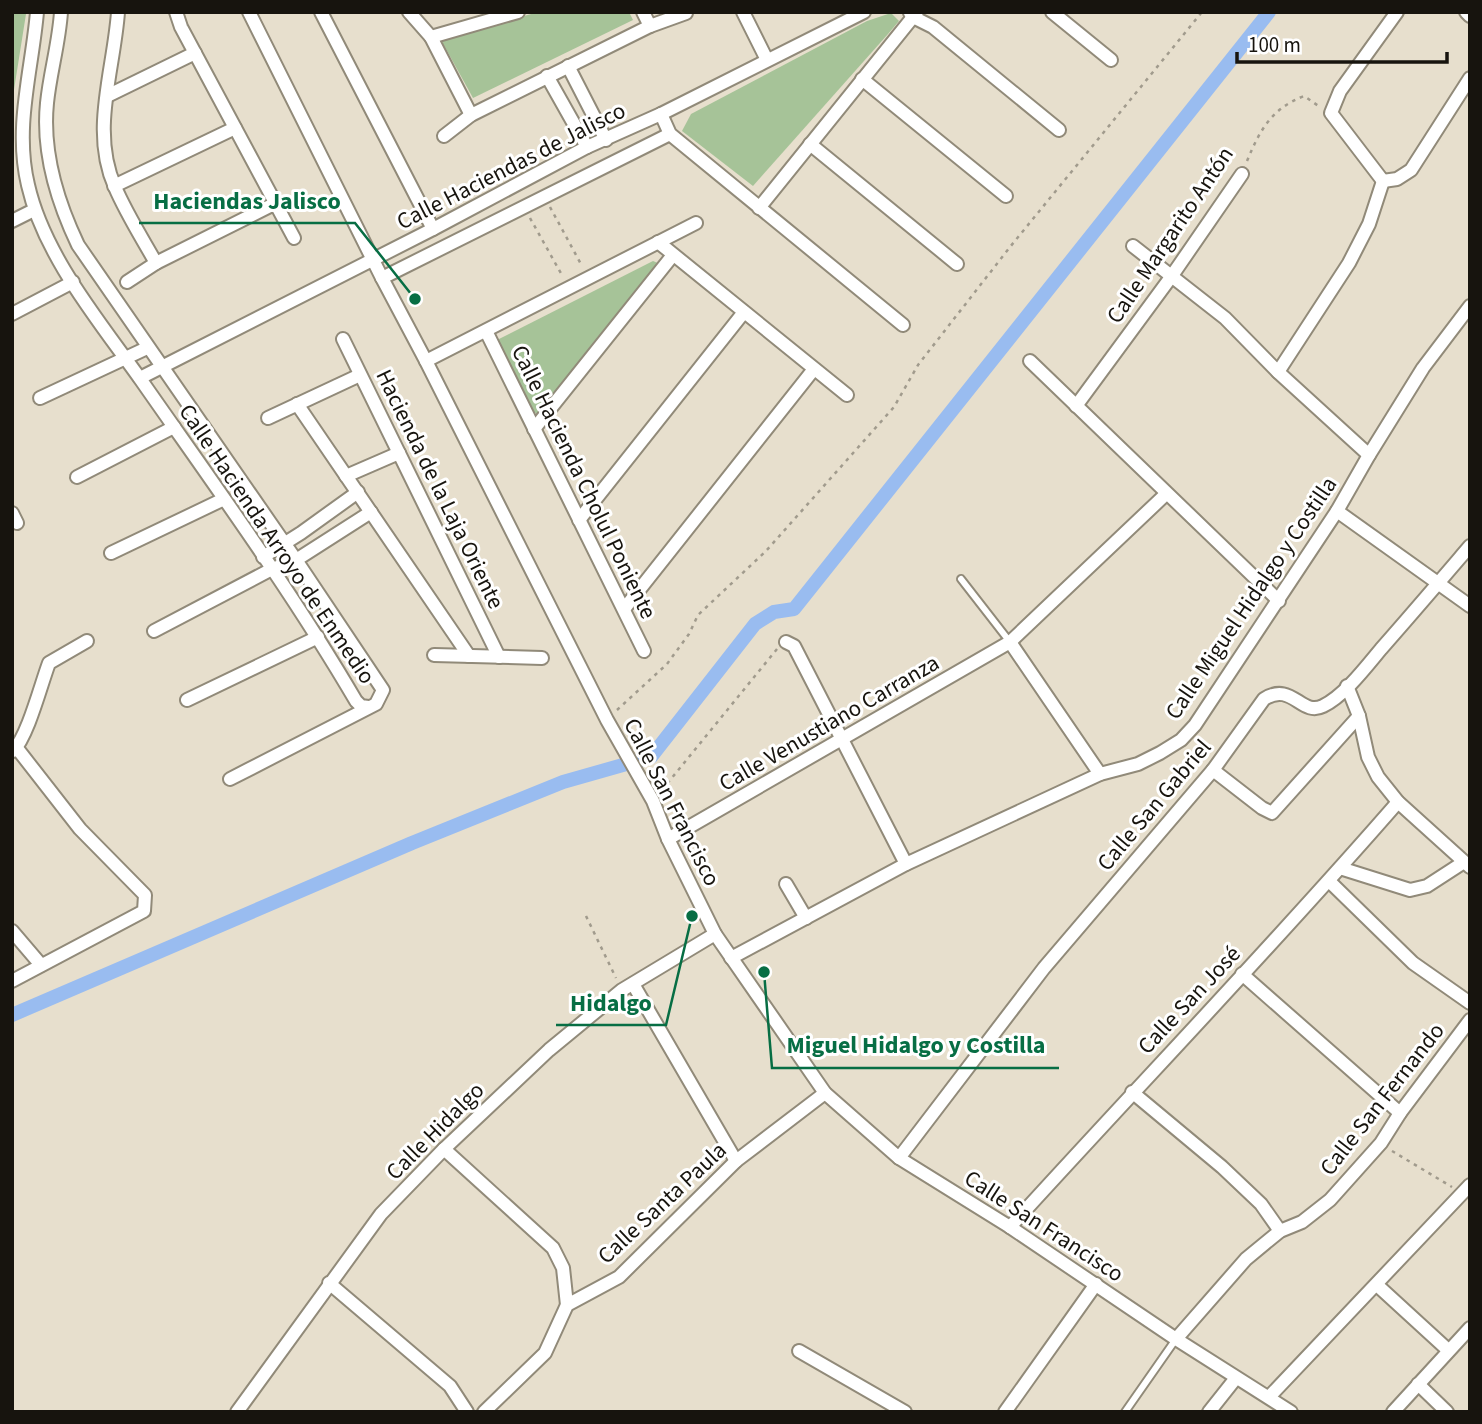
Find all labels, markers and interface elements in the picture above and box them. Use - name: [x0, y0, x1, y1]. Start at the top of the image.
- scale bar: [1237, 21, 1447, 65]
- text: 100 m: [1248, 30, 1301, 60]
- street label: Calle Haciendas de Jalisco: [391, 94, 631, 238]
- street label: Calle Margarito Antón: [1098, 140, 1242, 330]
- callout: Haciendas Jalisco: [139, 178, 355, 223]
- text: Haciendas Jalisco: [153, 184, 341, 219]
- street label: Calle Hacienda Cholul Poniente: [503, 339, 665, 625]
- street label: Hacienda de la Laja Oriente: [368, 364, 512, 614]
- street label: Calle Hacienda Arroyo de Enmedio: [171, 397, 383, 691]
- street label: Calle Miguel Hidalgo y Costilla: [1157, 470, 1345, 726]
- street label: Calle Venustiano Carranza: [713, 646, 945, 800]
- street label: Calle San Francisco: [615, 712, 729, 892]
- street label: Calle San Gabriel: [1089, 732, 1219, 878]
- street label: Calle San José: [1130, 938, 1248, 1062]
- callout: Hidalgo: [556, 980, 666, 1025]
- text: Hidalgo: [570, 986, 652, 1021]
- street label: Calle San Fernando: [1312, 1016, 1452, 1182]
- callout: Miguel Hidalgo y Costilla: [772, 1023, 1059, 1068]
- text: Miguel Hidalgo y Costilla: [787, 1028, 1045, 1063]
- street label: Calle Hidalgo: [378, 1074, 492, 1188]
- street label: Calle Santa Paula: [590, 1134, 734, 1272]
- street label: Calle San Francisco: [958, 1162, 1130, 1290]

